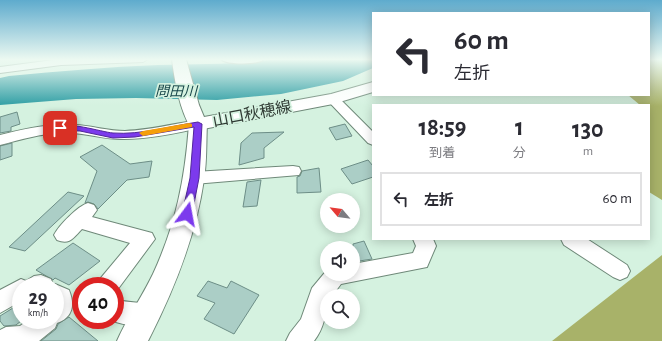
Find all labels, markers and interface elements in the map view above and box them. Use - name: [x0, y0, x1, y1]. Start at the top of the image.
- text: 60 m: [454, 27, 509, 55]
- icon: left: [388, 28, 440, 80]
- text: 左折: [454, 65, 490, 83]
- water label: 問田川: [155, 84, 199, 99]
- street label: 山口秋穂線: [211, 98, 293, 129]
- pin: [43, 111, 77, 145]
- text: 18:59: [418, 116, 466, 140]
- text: 1: [515, 116, 524, 140]
- icon: arrive: [49, 117, 71, 139]
- text: 130: [572, 118, 604, 142]
- text: m: [583, 145, 593, 158]
- text: 到着: [429, 147, 455, 160]
- text: 分: [513, 147, 526, 160]
- icon: left: [390, 188, 412, 210]
- text: 60 m: [603, 191, 632, 206]
- position arrow: [166, 193, 208, 235]
- north arrow: [320, 193, 360, 233]
- map controls: [320, 193, 360, 329]
- text: 左折: [424, 193, 454, 208]
- button: sound: [320, 241, 360, 281]
- speed limit sign: 40: [72, 277, 124, 329]
- text: 29: [28, 288, 48, 308]
- button: search: [320, 289, 360, 329]
- text: km/h: [28, 308, 48, 318]

